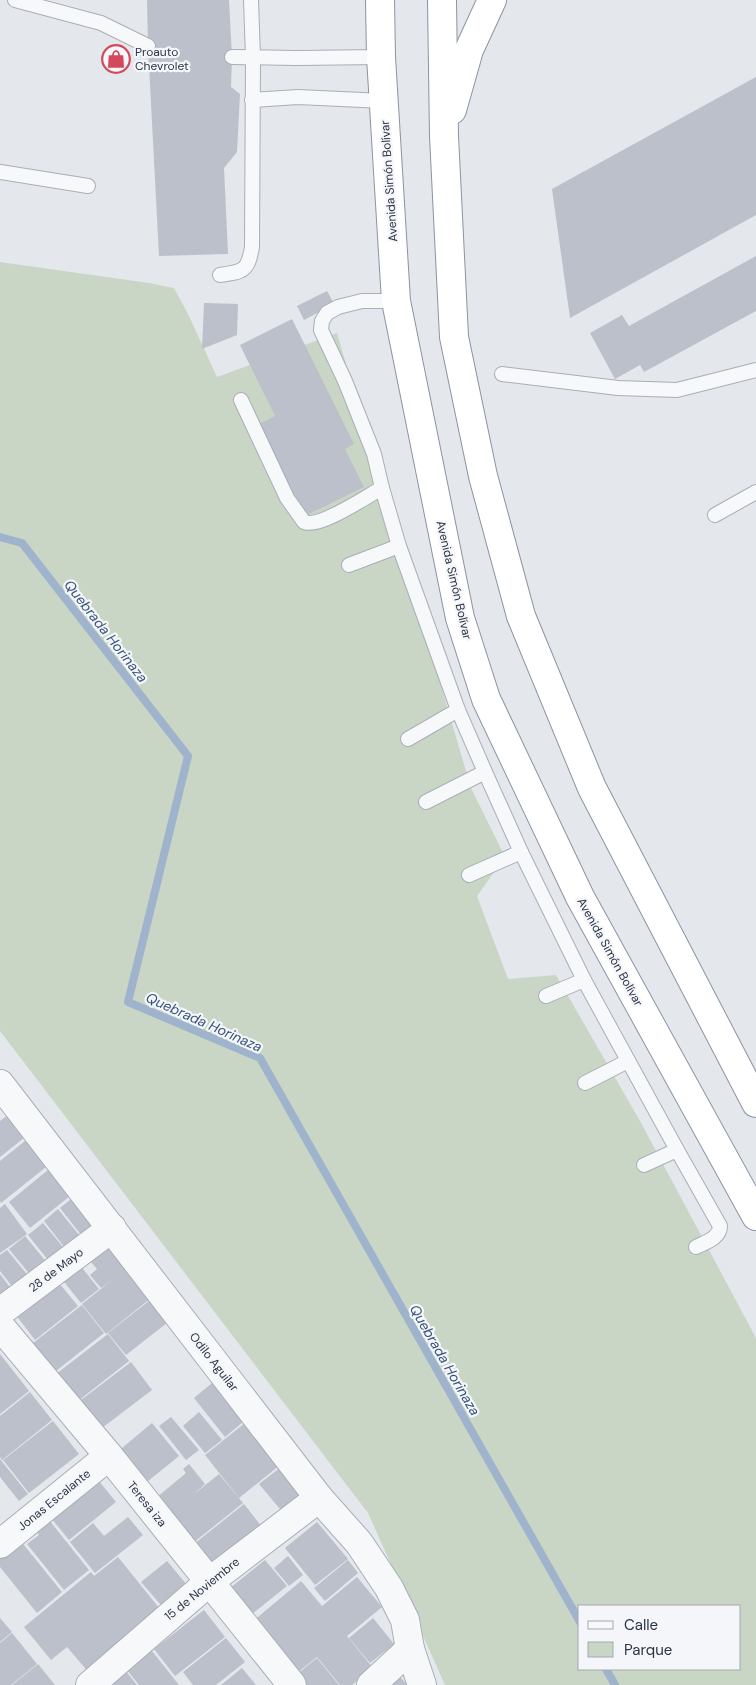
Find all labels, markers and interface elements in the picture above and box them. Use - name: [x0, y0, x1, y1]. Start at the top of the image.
- shop icon: Proauto Chevrolet: [101, 44, 131, 74]
- place label: Proauto Chevrolet: [135, 44, 189, 74]
- street label: Avenida Simón Bolívar: [377, 119, 401, 242]
- street label: Avenida Simón Bolívar: [433, 519, 476, 642]
- water label: Quebrada Horinaza: [60, 576, 152, 686]
- street label: Avenida Simón Bolívar: [574, 895, 647, 1010]
- water label: Quebrada Horinaza: [143, 988, 265, 1056]
- street label: 28 de Mayo: [25, 1244, 87, 1296]
- water label: Quebrada Horinaza: [406, 1301, 484, 1419]
- street label: Odilo Aguilar: [186, 1329, 242, 1395]
- street label: Jonas Escalante: [14, 1466, 94, 1534]
- street label: Teresa iza: [124, 1478, 170, 1530]
- street label: 15 de Noviembre: [161, 1554, 243, 1624]
- legend: [578, 1605, 741, 1670]
- text: Calle: [624, 1615, 658, 1635]
- text: Parque: [624, 1640, 672, 1660]

